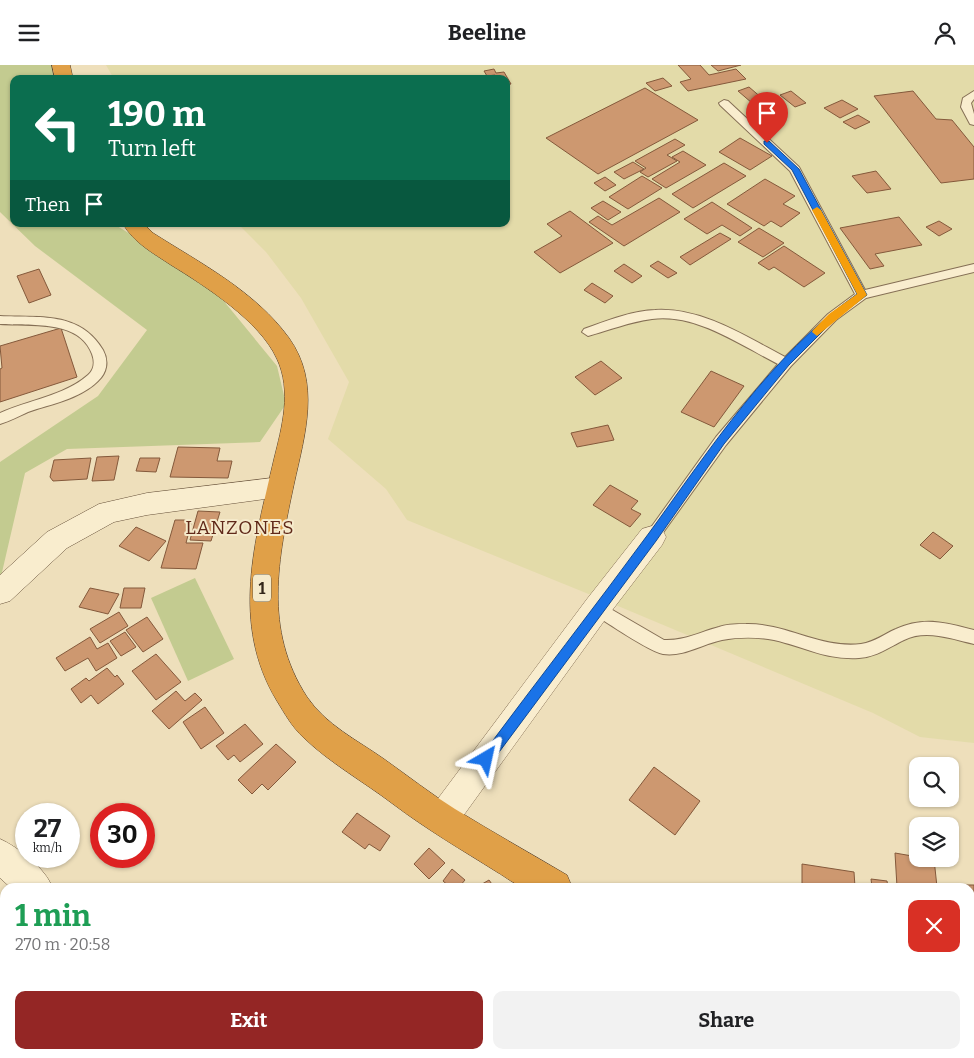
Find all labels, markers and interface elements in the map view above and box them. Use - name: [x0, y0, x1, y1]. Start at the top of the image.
- icon: menu: [15, 19, 43, 47]
- text: Beeline: [448, 19, 526, 46]
- icon: person: [931, 19, 959, 47]
- pin: [746, 92, 788, 143]
- text: 190 m: [108, 93, 206, 135]
- icon: left: [25, 95, 90, 160]
- icon: arrive: [753, 99, 781, 127]
- text: Turn left: [108, 135, 196, 162]
- icon: arrive: [80, 190, 108, 218]
- text: Then: [25, 193, 70, 216]
- district label: LANZONES: [185, 516, 295, 539]
- road number: 1: [253, 574, 271, 601]
- position arrow: [459, 732, 511, 784]
- map controls: [909, 757, 959, 867]
- button: search: [909, 757, 959, 807]
- speed limit sign: 30: [90, 803, 155, 868]
- text: 27: [34, 814, 61, 844]
- button: layers: [909, 817, 959, 867]
- text: km/h: [33, 841, 62, 855]
- text: 1 min: [15, 898, 91, 934]
- button: close: [908, 900, 960, 952]
- text: 270 m · 20:58: [15, 935, 110, 954]
- button: Exit: [15, 991, 483, 1049]
- button: Share: [493, 991, 960, 1049]

